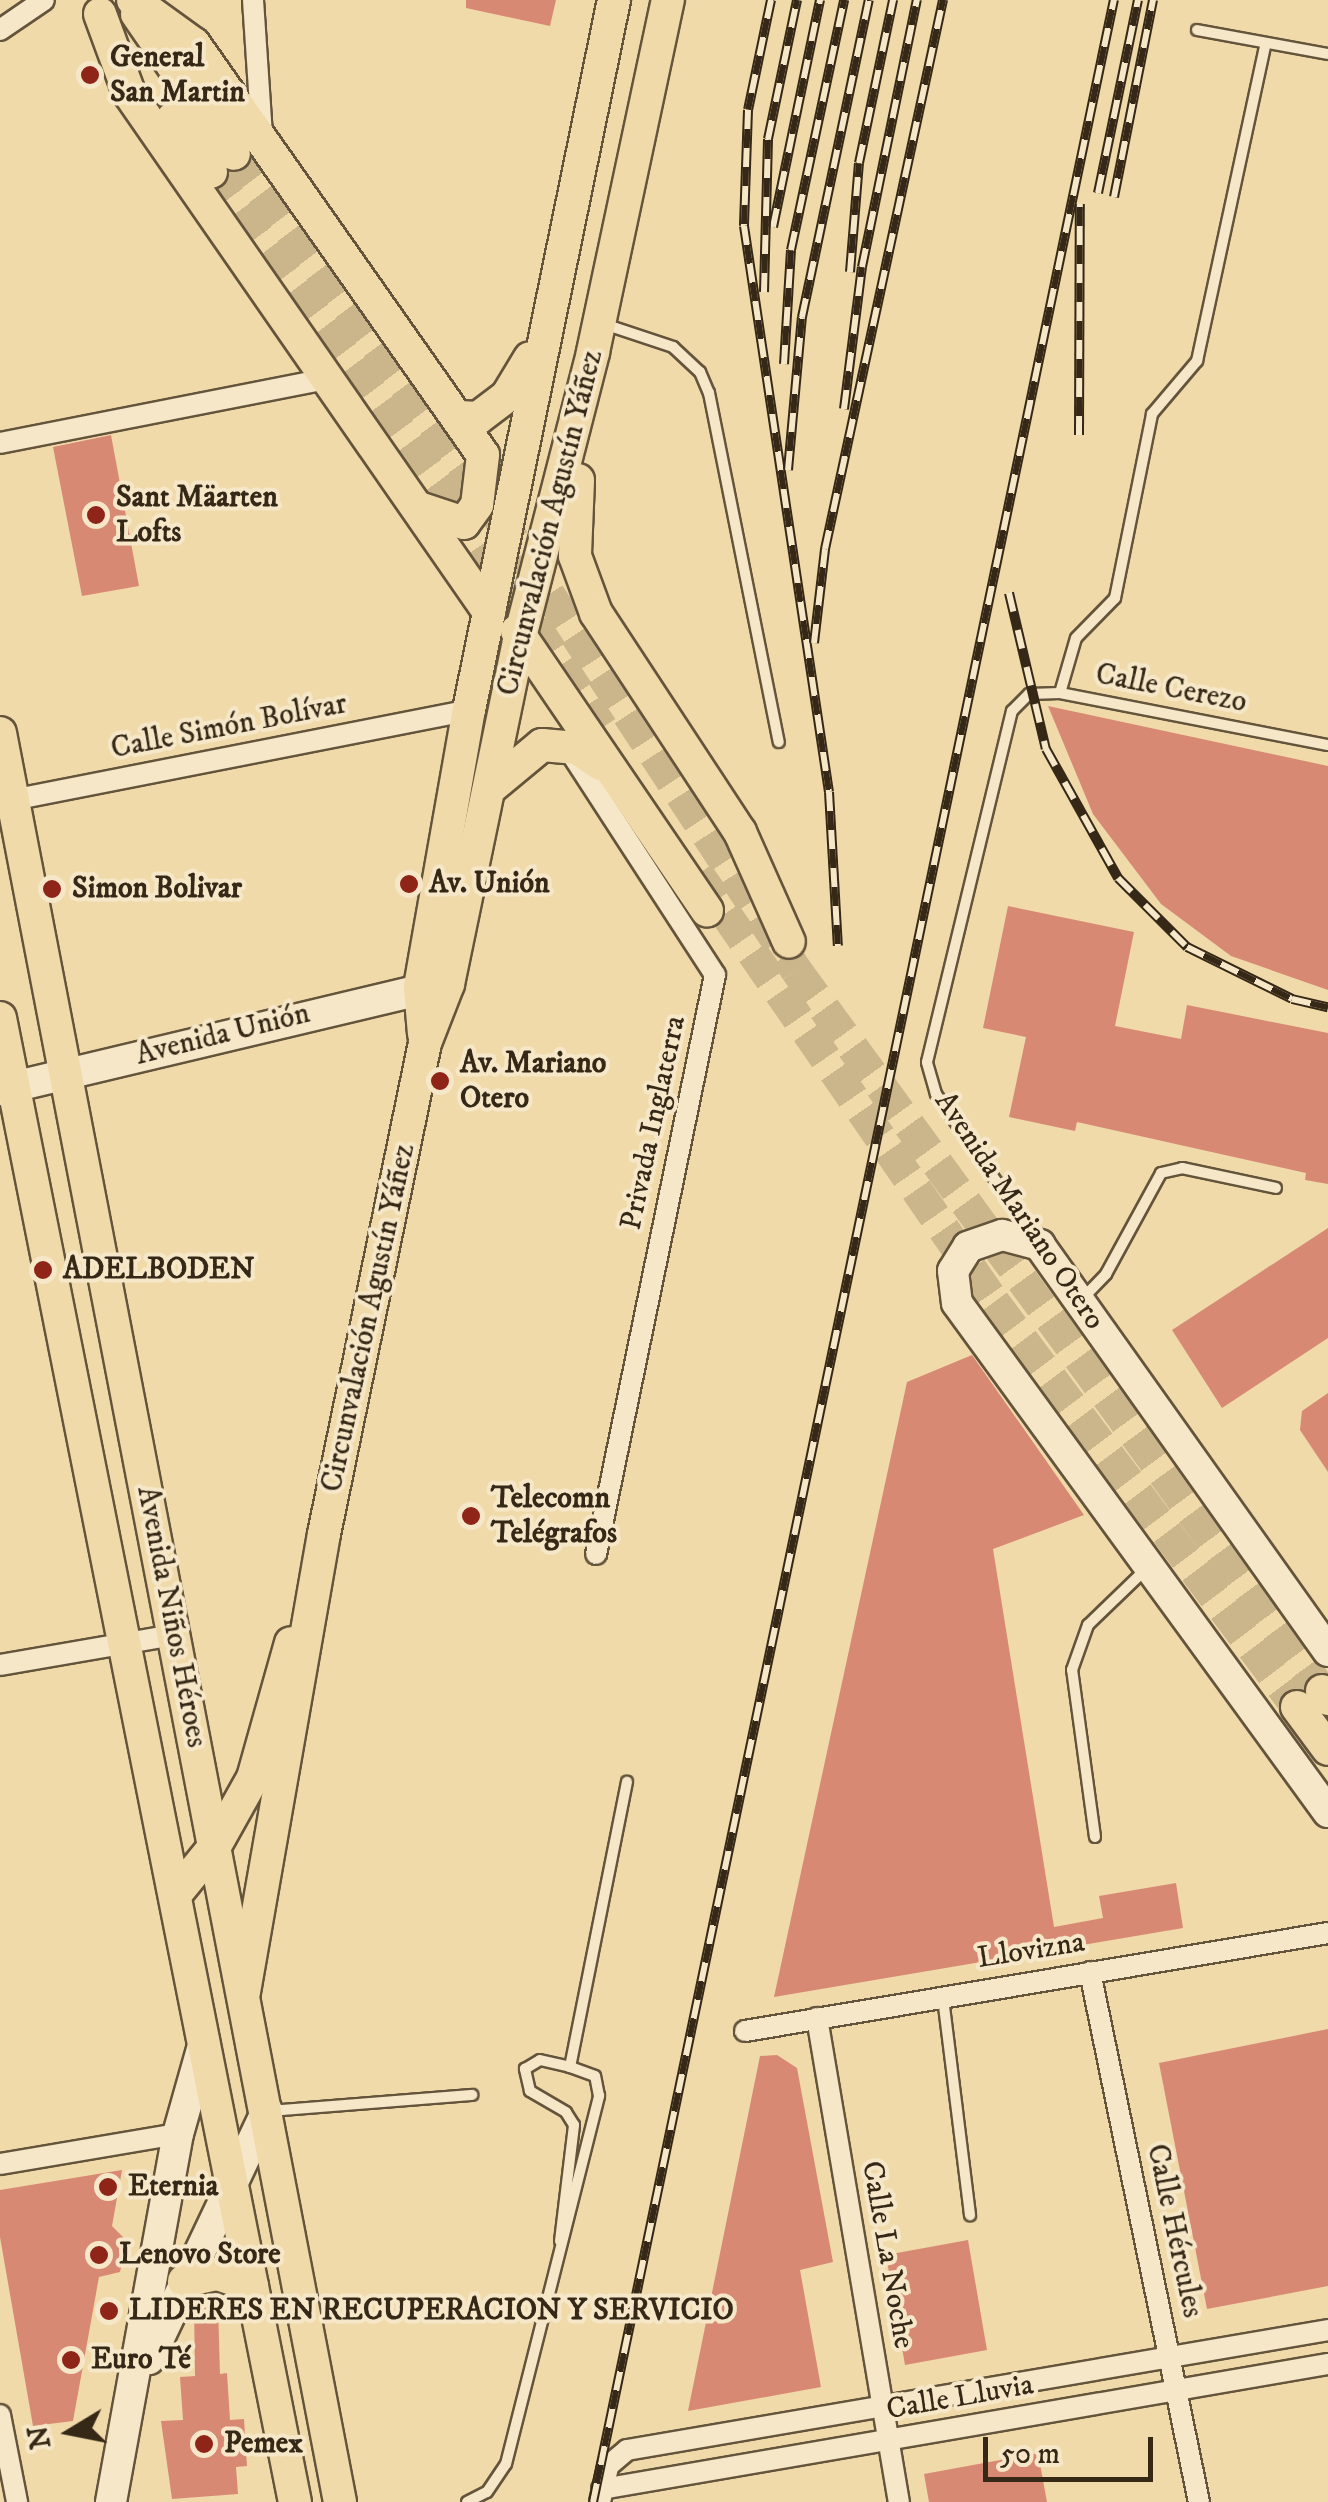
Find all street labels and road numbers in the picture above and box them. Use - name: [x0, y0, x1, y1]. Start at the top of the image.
- street label: Circunvalación Agustín Yáñez: [491, 346, 611, 700]
- street label: Calle Cerezo: [1092, 657, 1250, 721]
- street label: Calle Simón Bolívar: [108, 686, 350, 768]
- street label: Avenida Unión: [132, 996, 314, 1074]
- street label: Privada Inglaterra: [614, 1013, 694, 1233]
- street label: Avenida Mariano Otero: [926, 1085, 1112, 1337]
- street label: Circunvalación Agustín Yáñez: [314, 1141, 424, 1495]
- street label: Avenida Niños Héroes: [128, 1483, 214, 1751]
- street label: Llovizna: [975, 1925, 1087, 1977]
- street label: Calle Hércules: [1138, 2141, 1210, 2321]
- street label: Calle La Noche: [853, 2158, 921, 2352]
- street label: Calle Lluvia: [884, 2367, 1036, 2429]

